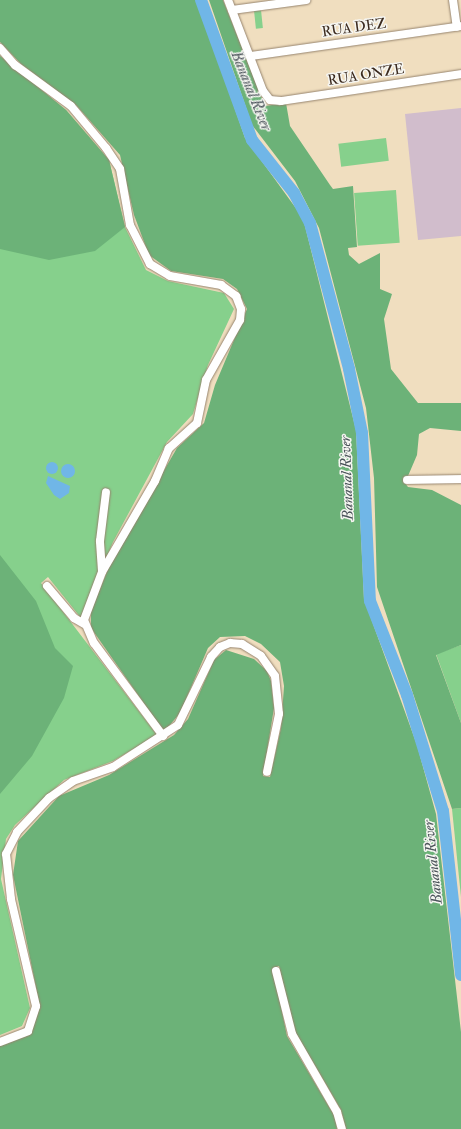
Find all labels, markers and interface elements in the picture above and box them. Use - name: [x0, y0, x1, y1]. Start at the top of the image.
- street label: RUA DEZ: [321, 15, 387, 41]
- water label: Bananal River: [227, 49, 275, 133]
- street label: RUA ONZE: [327, 61, 405, 89]
- water label: Bananal River: [337, 436, 357, 520]
- water label: Bananal River: [420, 819, 446, 905]

